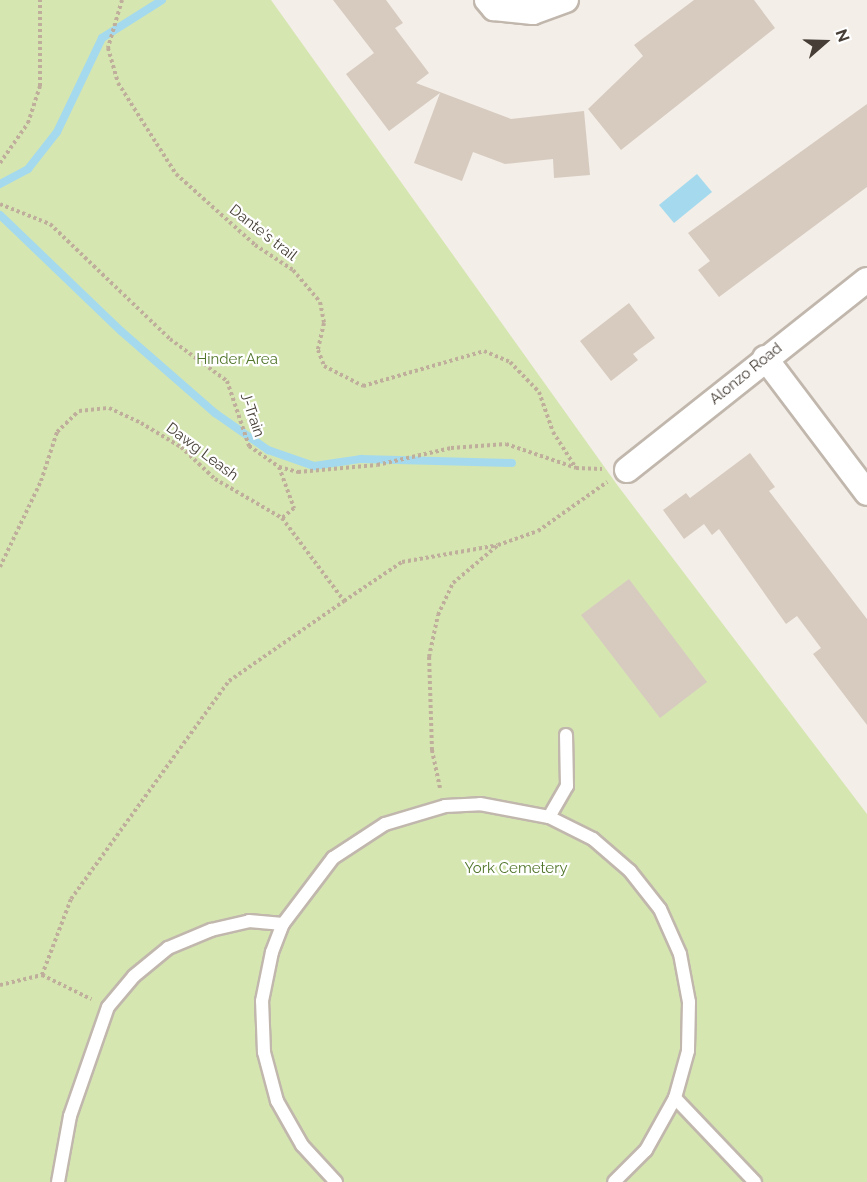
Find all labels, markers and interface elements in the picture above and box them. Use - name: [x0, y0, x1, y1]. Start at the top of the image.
- north arrow: [795, 12, 855, 72]
- text: N: [831, 27, 853, 45]
- street label: Dante's trail: [226, 201, 300, 265]
- street label: Alonzo Road: [706, 339, 786, 409]
- park label: Hinder Area: [196, 351, 278, 369]
- street label: J-Train: [236, 390, 268, 440]
- street label: Dawg Leash: [163, 419, 241, 485]
- park label: York Cemetery: [464, 860, 568, 878]

